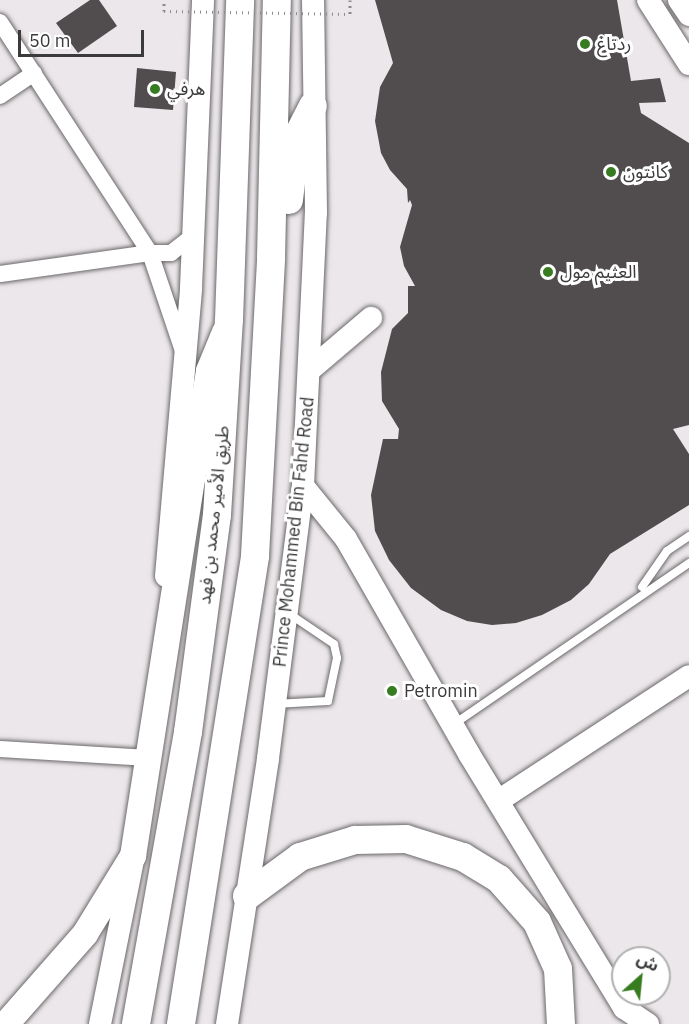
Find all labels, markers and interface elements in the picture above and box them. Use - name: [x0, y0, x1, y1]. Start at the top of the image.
- scale bar: [21, 18, 147, 56]
- text: 50 m: [29, 29, 71, 52]
- place label: ردتاغ: [597, 33, 631, 55]
- marker: ردتاغ: [578, 37, 592, 51]
- place label: هرفي: [167, 78, 205, 100]
- marker: هرفي: [148, 82, 162, 96]
- place label: كانتون: [623, 161, 668, 183]
- marker: كانتون: [604, 165, 618, 179]
- place label: العثيم مول: [560, 261, 637, 283]
- marker: العثيم مول: [541, 265, 555, 279]
- street label: Prince Mohammed Bin Fahd Road: [269, 396, 319, 668]
- street label: طريق الأمير محمد بن فهد: [194, 425, 234, 605]
- place label: Petromin: [404, 680, 478, 702]
- marker: Petromin: [385, 684, 399, 698]
- north arrow: [611, 946, 671, 1006]
- text: ش: [634, 948, 663, 976]

